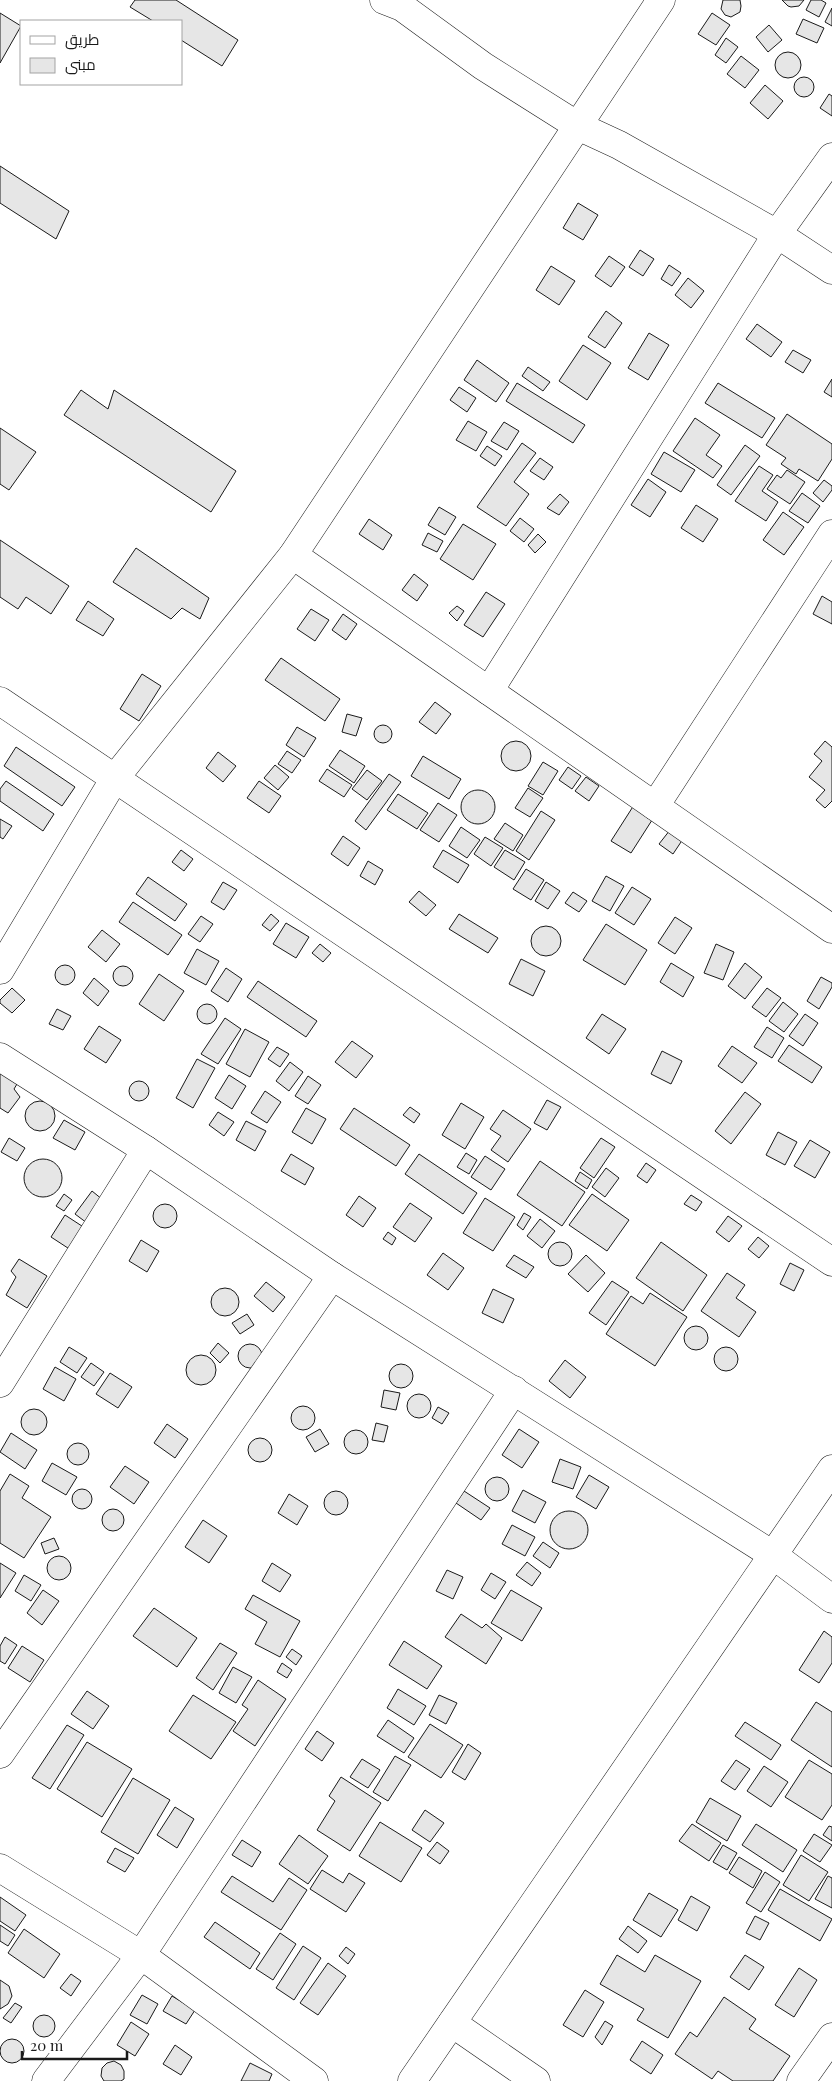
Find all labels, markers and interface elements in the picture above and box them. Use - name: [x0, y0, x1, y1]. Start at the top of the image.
- legend: [20, 20, 182, 85]
- text: طريق: [65, 29, 99, 50]
- text: مبنى: [65, 54, 96, 75]
- scale bar: [22, 2028, 128, 2060]
- text: 20 m: [30, 2035, 64, 2055]

